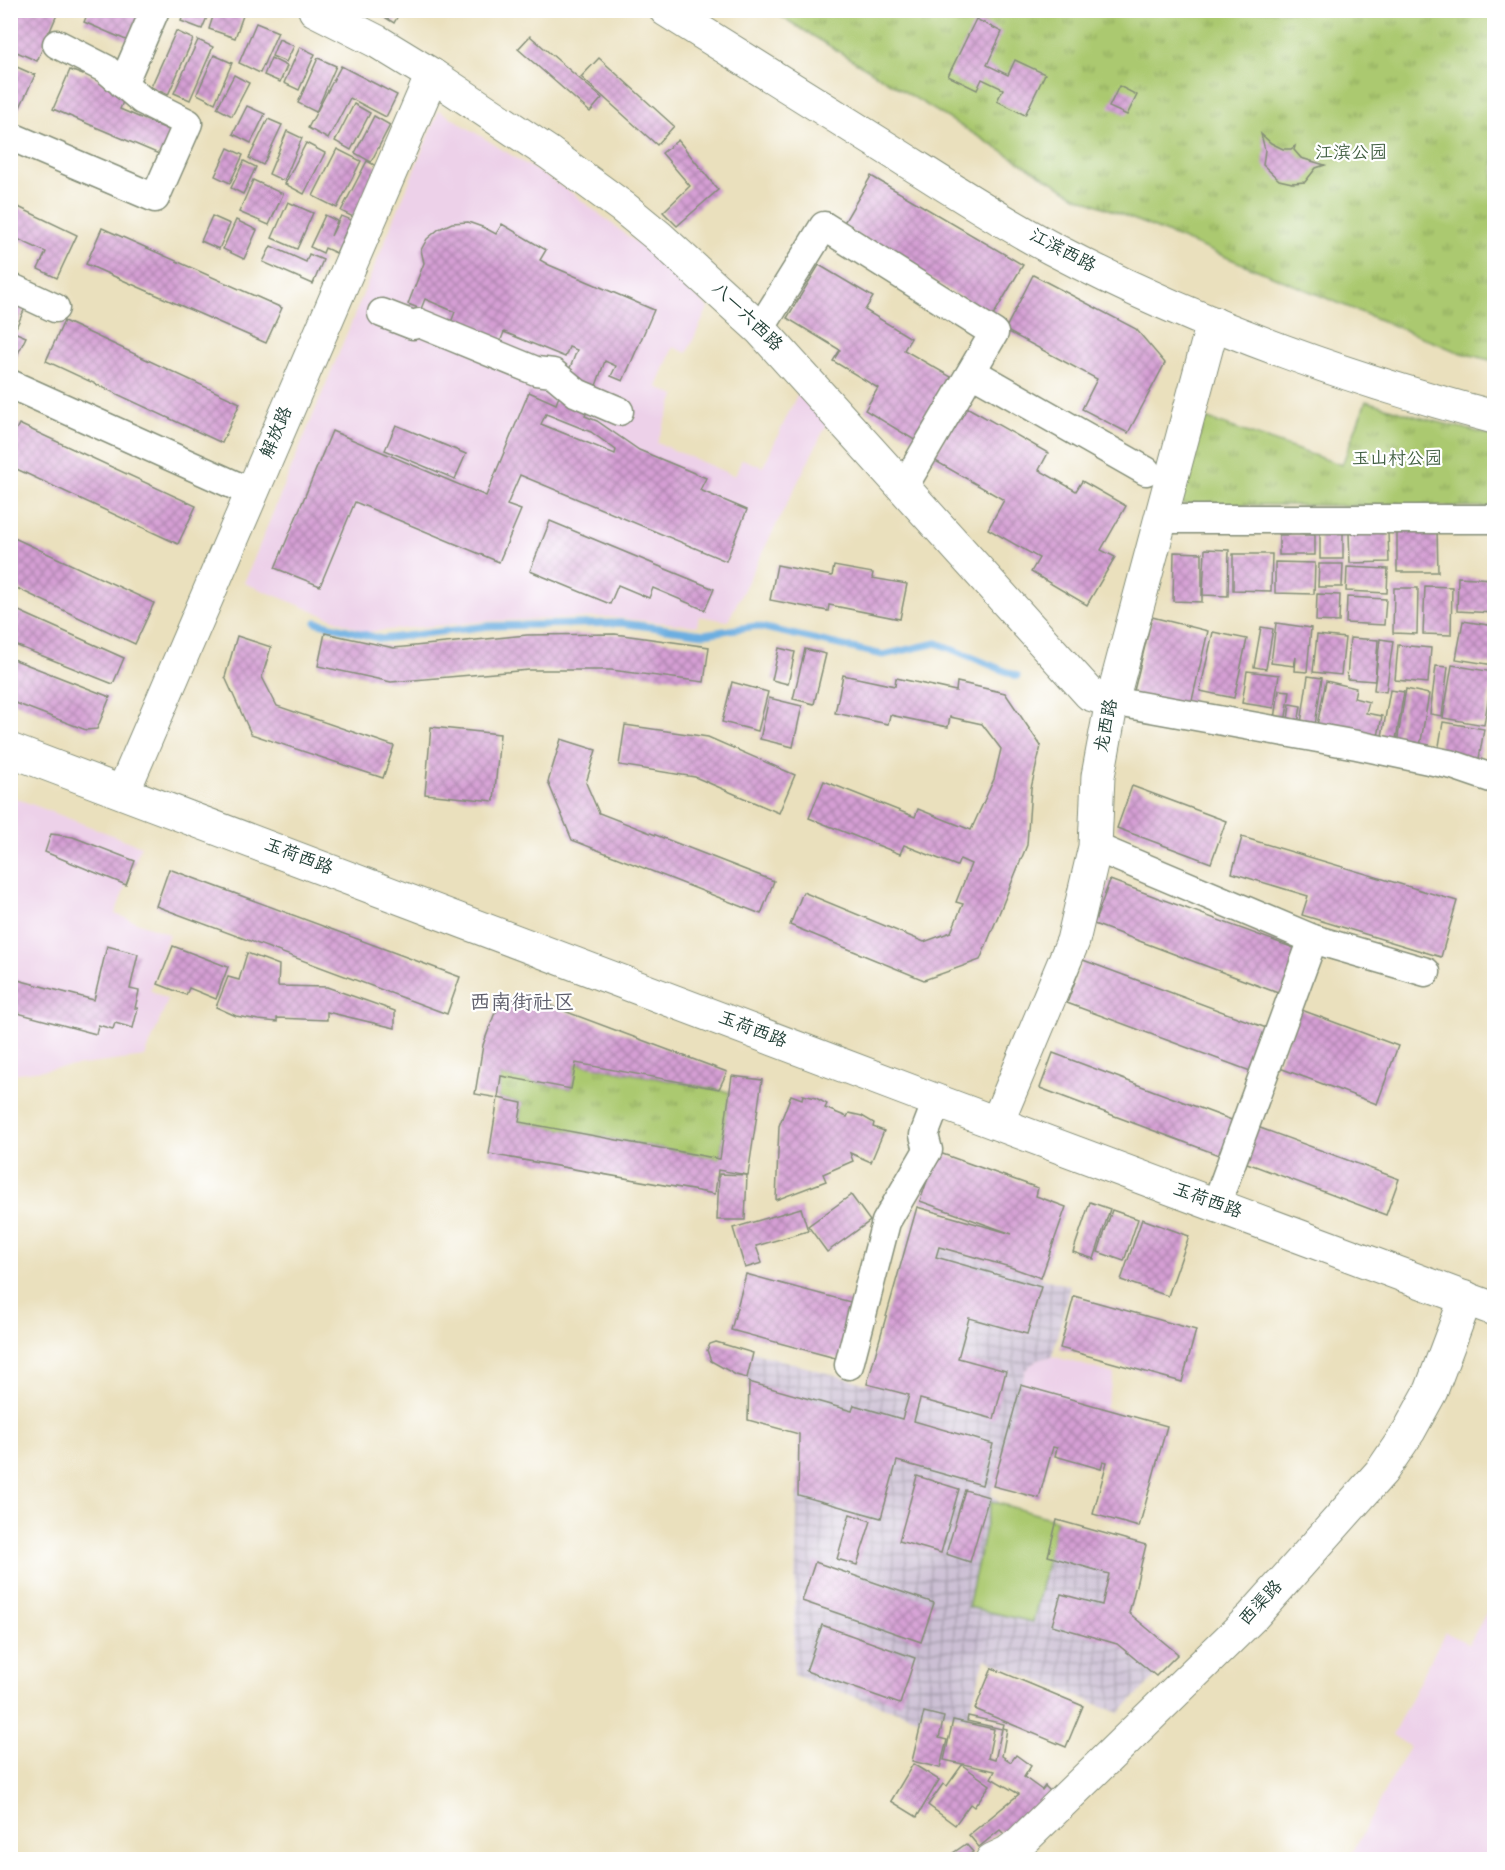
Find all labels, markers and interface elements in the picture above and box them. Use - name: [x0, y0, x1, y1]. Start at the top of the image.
- park label: 江滨公园: [1315, 143, 1387, 165]
- street label: 江滨西路: [1025, 225, 1099, 278]
- street label: 八一六西路: [706, 278, 786, 357]
- street label: 解放路: [257, 404, 298, 462]
- park label: 玉山村公园: [1352, 449, 1442, 471]
- street label: 龙西路: [1092, 697, 1123, 755]
- street label: 玉荷西路: [261, 834, 336, 881]
- district label: 西南街社区: [470, 991, 575, 1018]
- street label: 玉荷西路: [715, 1007, 790, 1054]
- street label: 玉荷西路: [1170, 1179, 1245, 1224]
- street label: 西渠路: [1235, 1576, 1288, 1631]

